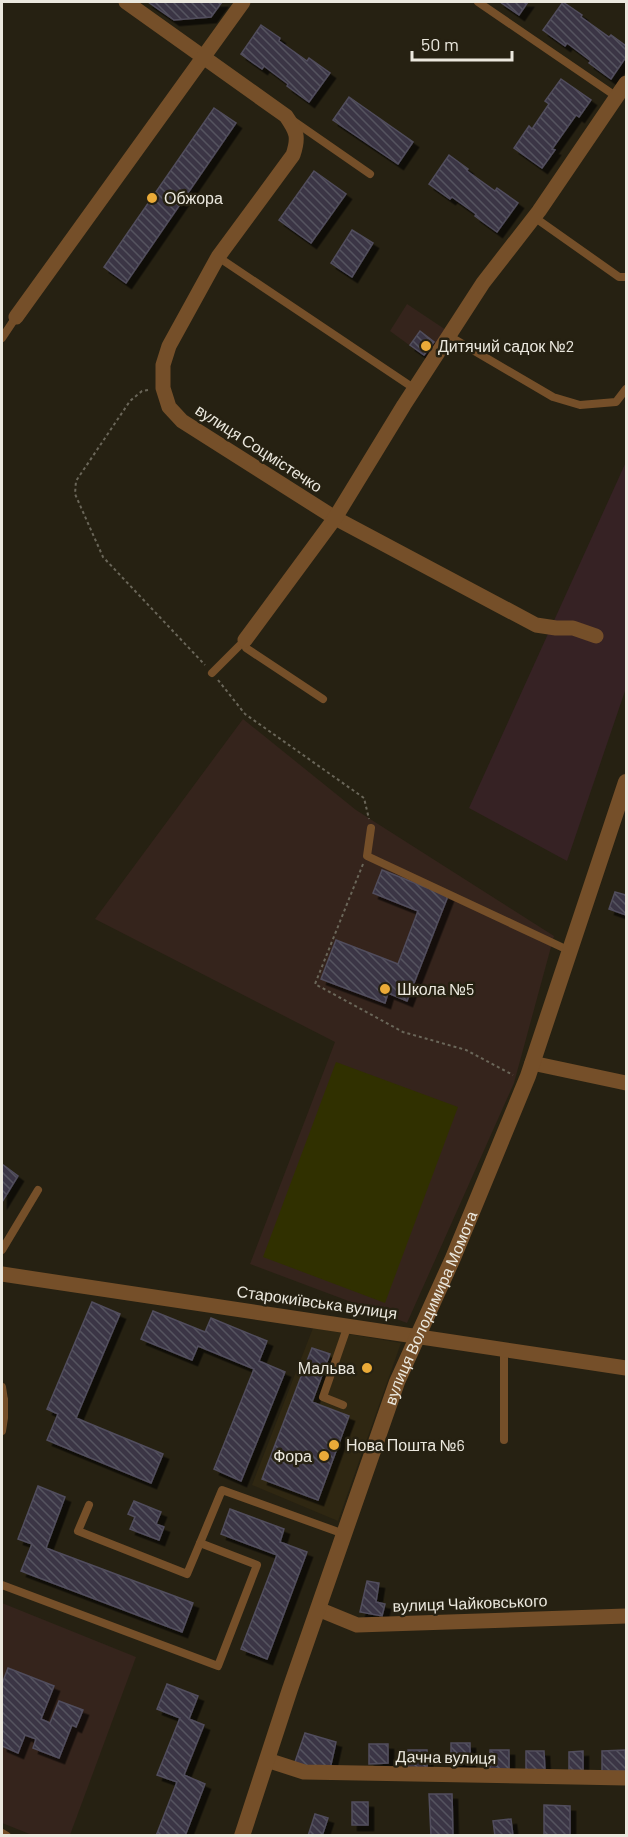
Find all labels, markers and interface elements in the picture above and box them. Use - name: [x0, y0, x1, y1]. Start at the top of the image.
- scale bar: [412, 24, 512, 62]
- text: 50 m: [421, 33, 459, 55]
- place label: Обжора: [164, 188, 223, 207]
- marker: Обжора: [145, 191, 159, 205]
- place label: Дитячий садок №2: [438, 336, 574, 355]
- marker: Дитячий садок №2: [419, 339, 433, 353]
- street label: вулиця Соцмістечко: [192, 400, 326, 496]
- place label: Школа №5: [397, 979, 474, 998]
- marker: Школа №5: [378, 982, 392, 996]
- street label: вулиця Володимира Момота: [380, 1208, 480, 1407]
- street label: Старокиївська вулиця: [236, 1281, 399, 1322]
- place label: Мальва: [298, 1358, 355, 1377]
- marker: Мальва: [360, 1361, 374, 1375]
- place label: Нова Пошта №6: [346, 1435, 465, 1454]
- marker: Нова Пошта №6: [327, 1438, 341, 1452]
- place label: Фора: [273, 1446, 312, 1465]
- marker: Фора: [317, 1449, 331, 1463]
- street label: вулиця Чайковського: [392, 1590, 548, 1615]
- street label: Дачна вулиця: [396, 1746, 496, 1767]

